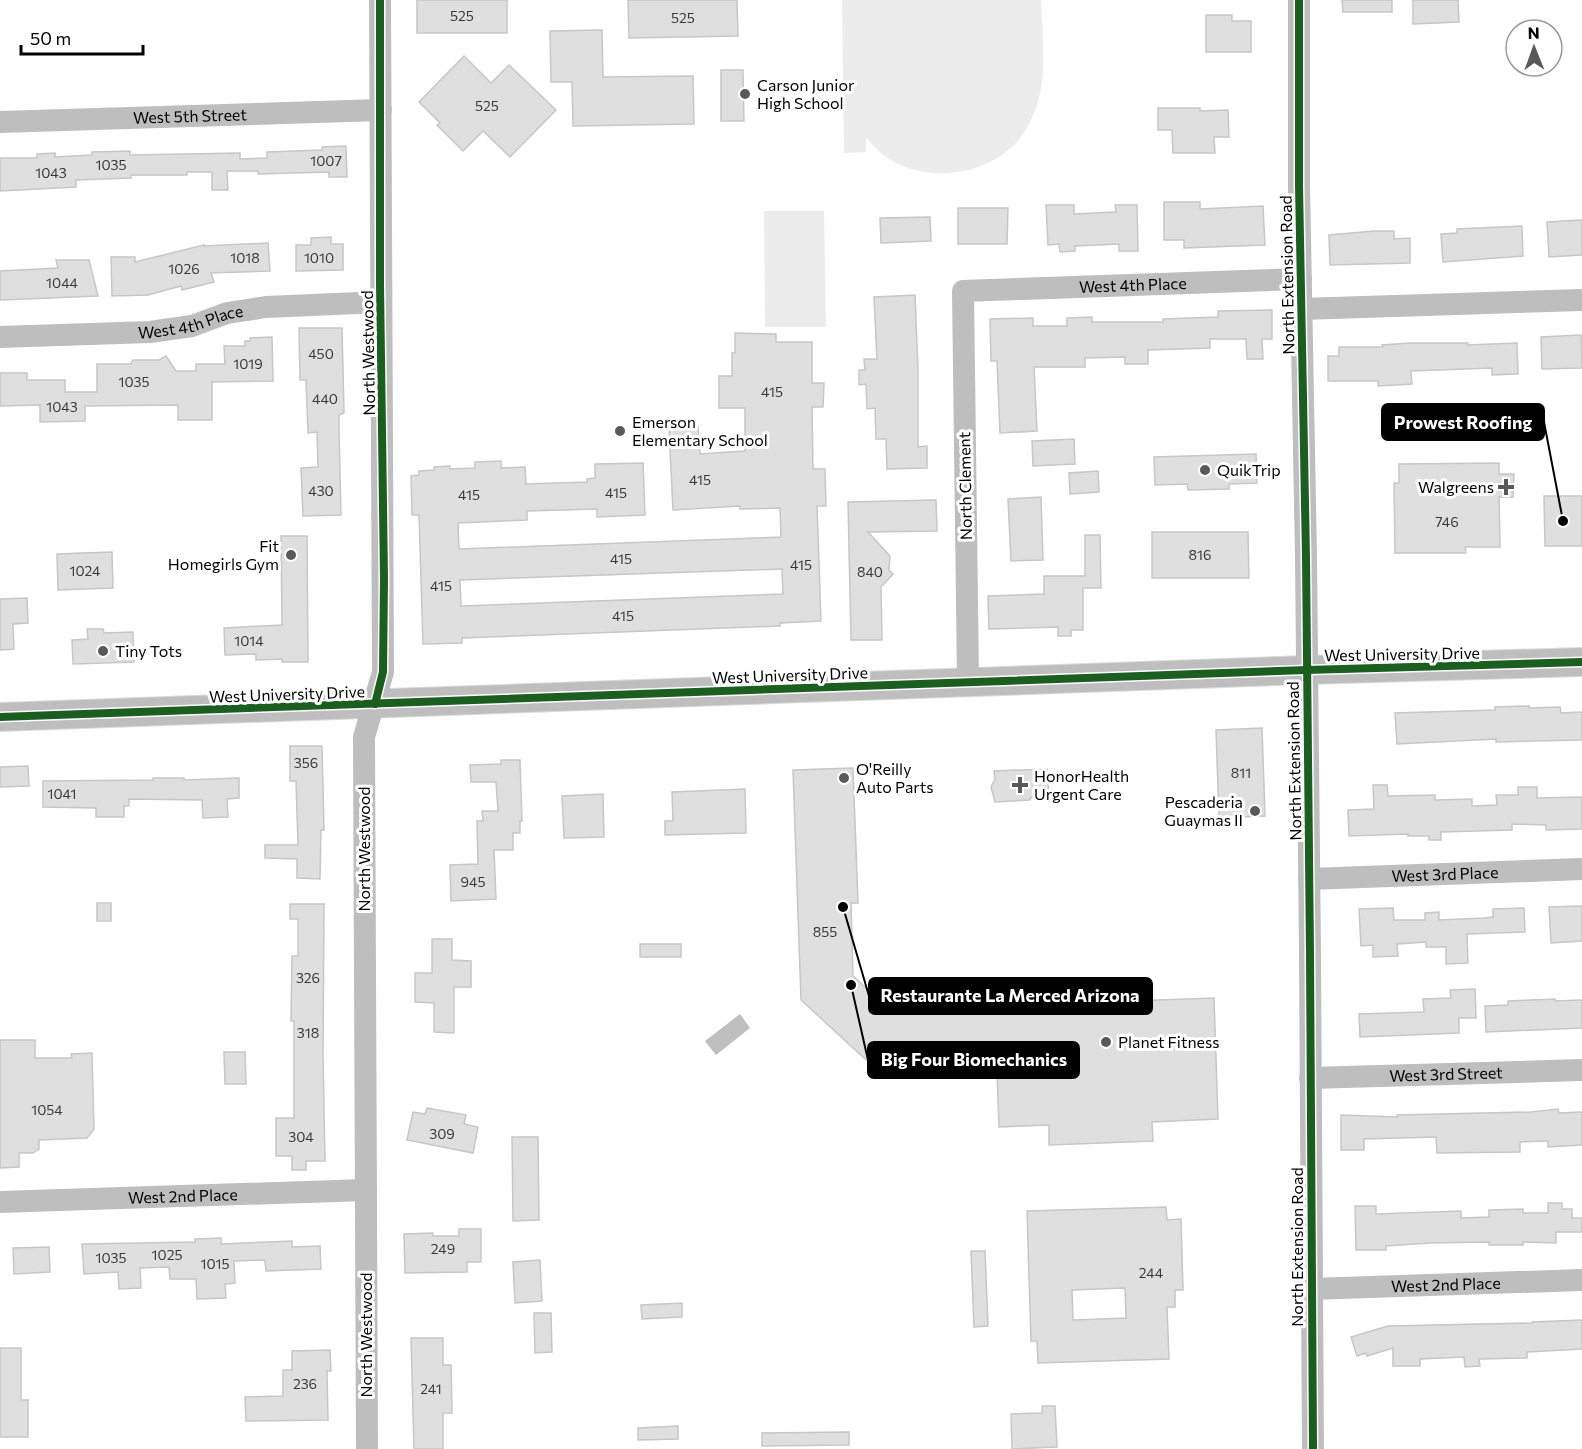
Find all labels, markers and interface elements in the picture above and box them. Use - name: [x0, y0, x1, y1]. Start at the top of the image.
- house number: 525: [450, 7, 474, 24]
- house number: 525: [671, 9, 695, 26]
- scale bar: [21, 18, 142, 56]
- north arrow: [1504, 18, 1564, 78]
- text: N: [1528, 23, 1540, 42]
- text: 50 m: [30, 27, 71, 49]
- place label: Carson Junior High School: [757, 75, 855, 112]
- marker: Carson Junior High School: [738, 87, 752, 101]
- house number: 525: [475, 97, 499, 114]
- street label: West 5th Street: [133, 104, 248, 127]
- house number: 1007: [310, 152, 342, 169]
- house number: 1035: [95, 156, 127, 173]
- house number: 1043: [35, 164, 67, 181]
- street label: North Extension Road: [1276, 195, 1297, 355]
- house number: 1018: [230, 249, 260, 266]
- house number: 1010: [304, 249, 334, 266]
- house number: 1026: [168, 260, 200, 277]
- street label: West 4th Place: [1079, 273, 1187, 296]
- house number: 1044: [46, 274, 79, 291]
- street label: North Westwood: [357, 290, 378, 416]
- street label: West 4th Place: [138, 301, 244, 341]
- house number: 450: [308, 345, 334, 362]
- house number: 1019: [233, 355, 263, 372]
- house number: 1035: [118, 373, 150, 390]
- house number: 415: [761, 383, 783, 400]
- house number: 440: [312, 390, 338, 407]
- house number: 1043: [46, 398, 78, 415]
- callout: Prowest Roofing: [1382, 404, 1544, 440]
- text: Prowest Roofing: [1394, 411, 1532, 433]
- place label: Emerson Elementary School: [632, 412, 768, 449]
- marker: Emerson Elementary School: [613, 424, 627, 438]
- street label: North Clement: [954, 431, 975, 540]
- place label: QuikTrip: [1217, 460, 1281, 479]
- marker: QuikTrip: [1198, 463, 1212, 477]
- house number: 415: [689, 471, 711, 488]
- place label: Walgreens: [1418, 477, 1494, 496]
- marker: Walgreens: [1499, 480, 1513, 494]
- house number: 430: [308, 482, 334, 499]
- house number: 415: [605, 484, 627, 501]
- house number: 415: [458, 486, 480, 503]
- house number: 746: [1435, 513, 1459, 530]
- place label: Fit Homegirls Gym: [168, 536, 279, 573]
- house number: 816: [1189, 546, 1211, 563]
- marker: Fit Homegirls Gym: [284, 548, 298, 562]
- house number: 415: [610, 550, 632, 567]
- house number: 415: [790, 556, 812, 573]
- house number: 1024: [69, 562, 101, 579]
- house number: 840: [857, 563, 883, 580]
- house number: 415: [430, 577, 452, 594]
- house number: 415: [612, 607, 634, 624]
- house number: 1014: [234, 632, 264, 649]
- place label: Tiny Tots: [115, 641, 182, 660]
- street label: West University Drive: [1324, 643, 1480, 664]
- marker: Tiny Tots: [96, 644, 110, 658]
- street label: West University Drive: [712, 662, 868, 687]
- street label: West University Drive: [209, 681, 365, 706]
- street label: North Extension Road: [1283, 681, 1304, 841]
- house number: 356: [294, 754, 318, 771]
- place label: O'Reilly Auto Parts: [856, 759, 934, 796]
- house number: 811: [1231, 764, 1251, 781]
- place label: HonorHealth Urgent Care: [1034, 766, 1129, 803]
- marker: O'Reilly Auto Parts: [837, 771, 851, 785]
- marker: HonorHealth Urgent Care: [1011, 776, 1029, 794]
- house number: 1041: [47, 785, 77, 802]
- street label: North Westwood: [354, 786, 373, 912]
- place label: Pescaderia Guaymas II: [1164, 792, 1243, 829]
- marker: Pescaderia Guaymas II: [1248, 804, 1262, 818]
- street label: West 3rd Place: [1391, 862, 1499, 885]
- house number: 945: [461, 873, 485, 890]
- house number: 855: [813, 923, 837, 940]
- house number: 326: [296, 969, 320, 986]
- callout: Restaurante La Merced Arizona: [869, 978, 1152, 1014]
- text: Restaurante La Merced Arizona: [880, 984, 1140, 1006]
- house number: 318: [297, 1024, 319, 1041]
- place label: Planet Fitness: [1118, 1032, 1220, 1051]
- marker: Planet Fitness: [1099, 1035, 1113, 1049]
- callout: Big Four Biomechanics: [868, 1042, 1079, 1078]
- text: Big Four Biomechanics: [881, 1048, 1067, 1070]
- street label: West 3rd Street: [1389, 1062, 1503, 1085]
- house number: 1054: [31, 1101, 63, 1118]
- house number: 309: [429, 1125, 455, 1142]
- house number: 304: [288, 1128, 314, 1145]
- street label: North Extension Road: [1287, 1167, 1306, 1327]
- street label: West 2nd Place: [128, 1184, 238, 1207]
- house number: 249: [431, 1240, 455, 1257]
- house number: 1025: [152, 1246, 182, 1263]
- house number: 1035: [95, 1249, 127, 1266]
- house number: 1015: [200, 1255, 230, 1272]
- house number: 244: [1139, 1264, 1164, 1281]
- street label: North Westwood: [356, 1272, 375, 1398]
- street label: West 2nd Place: [1391, 1273, 1501, 1295]
- house number: 236: [293, 1375, 317, 1392]
- house number: 241: [420, 1380, 442, 1397]

